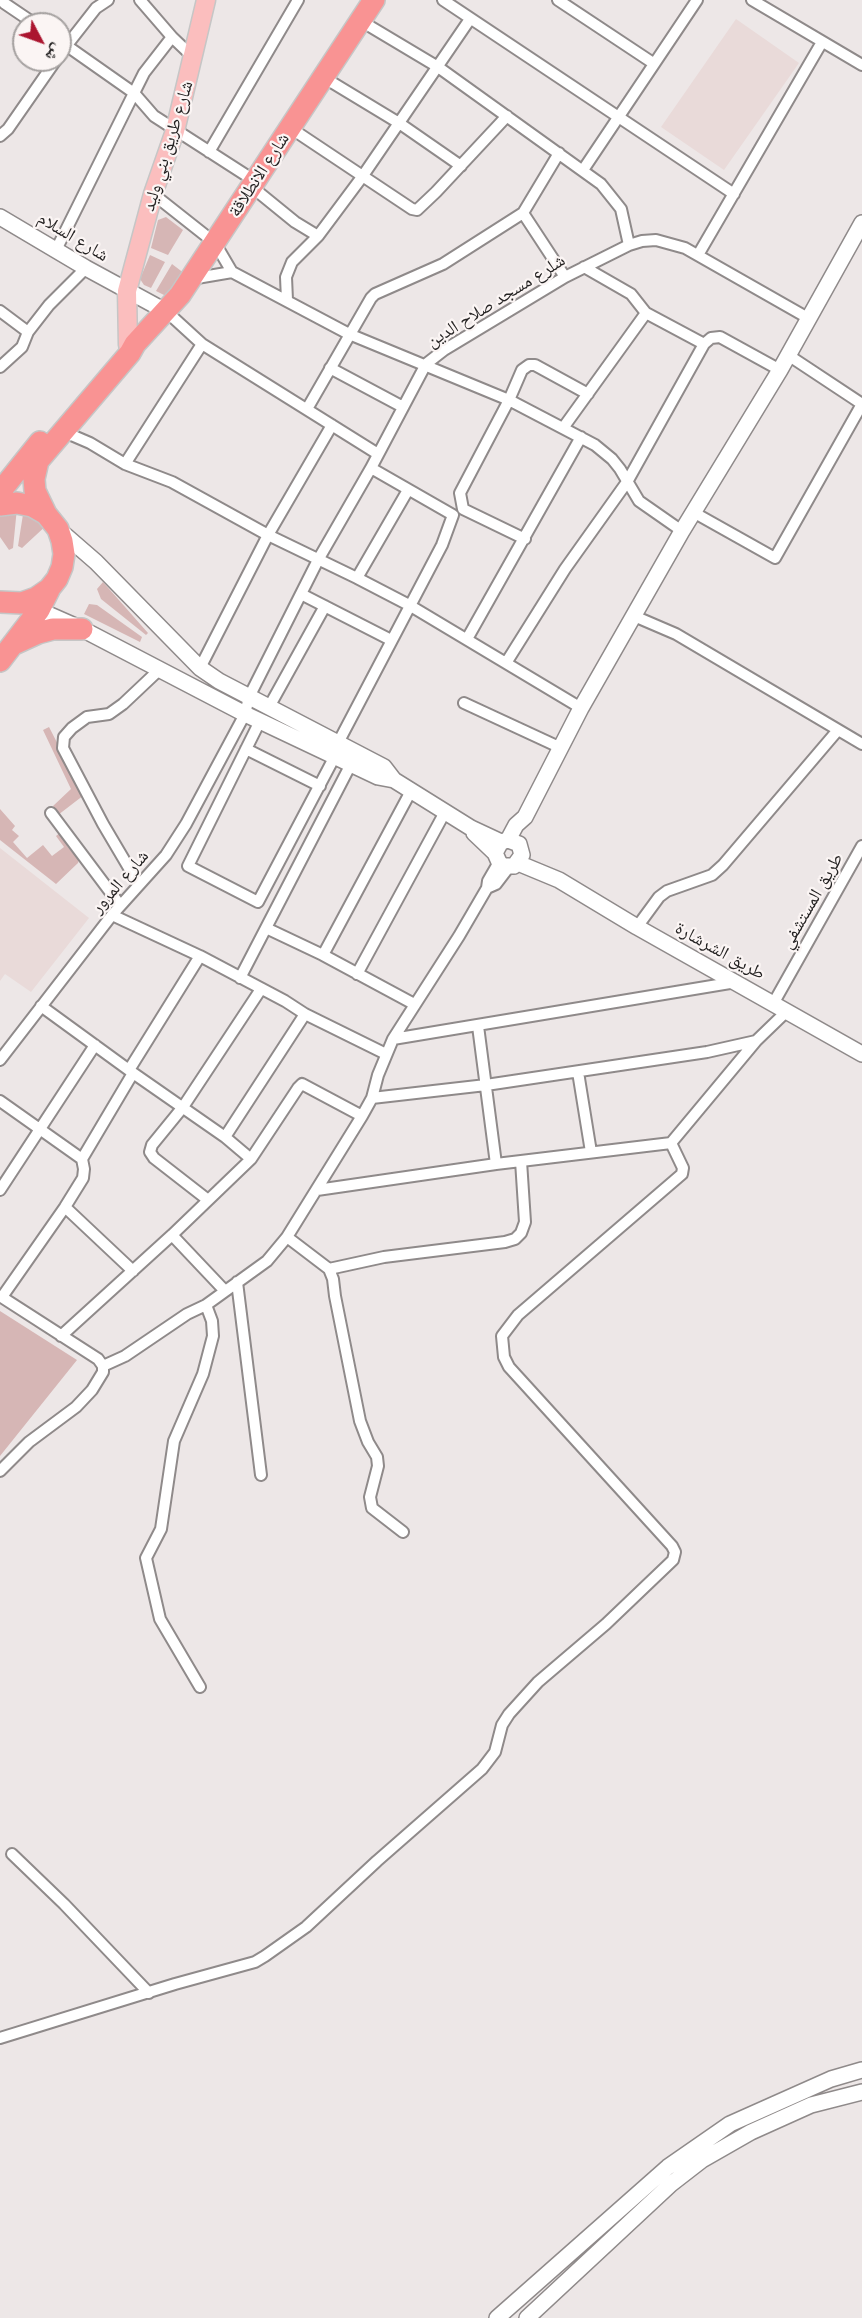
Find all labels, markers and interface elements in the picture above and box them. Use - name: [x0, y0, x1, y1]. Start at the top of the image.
- north arrow: [12, 12, 72, 72]
- text: ش: [42, 40, 67, 65]
- street label: شارع طريق بني وليد: [138, 78, 198, 214]
- street label: شارع الانطلاقة: [224, 129, 294, 221]
- street label: شارع السلام: [34, 207, 112, 267]
- street label: شلرع مسجد صلاح الدين: [423, 250, 569, 352]
- street label: شارع المرور: [87, 846, 153, 918]
- street label: طريق المستشفي: [776, 849, 848, 953]
- street label: طريق الشرشارة: [671, 917, 769, 985]

